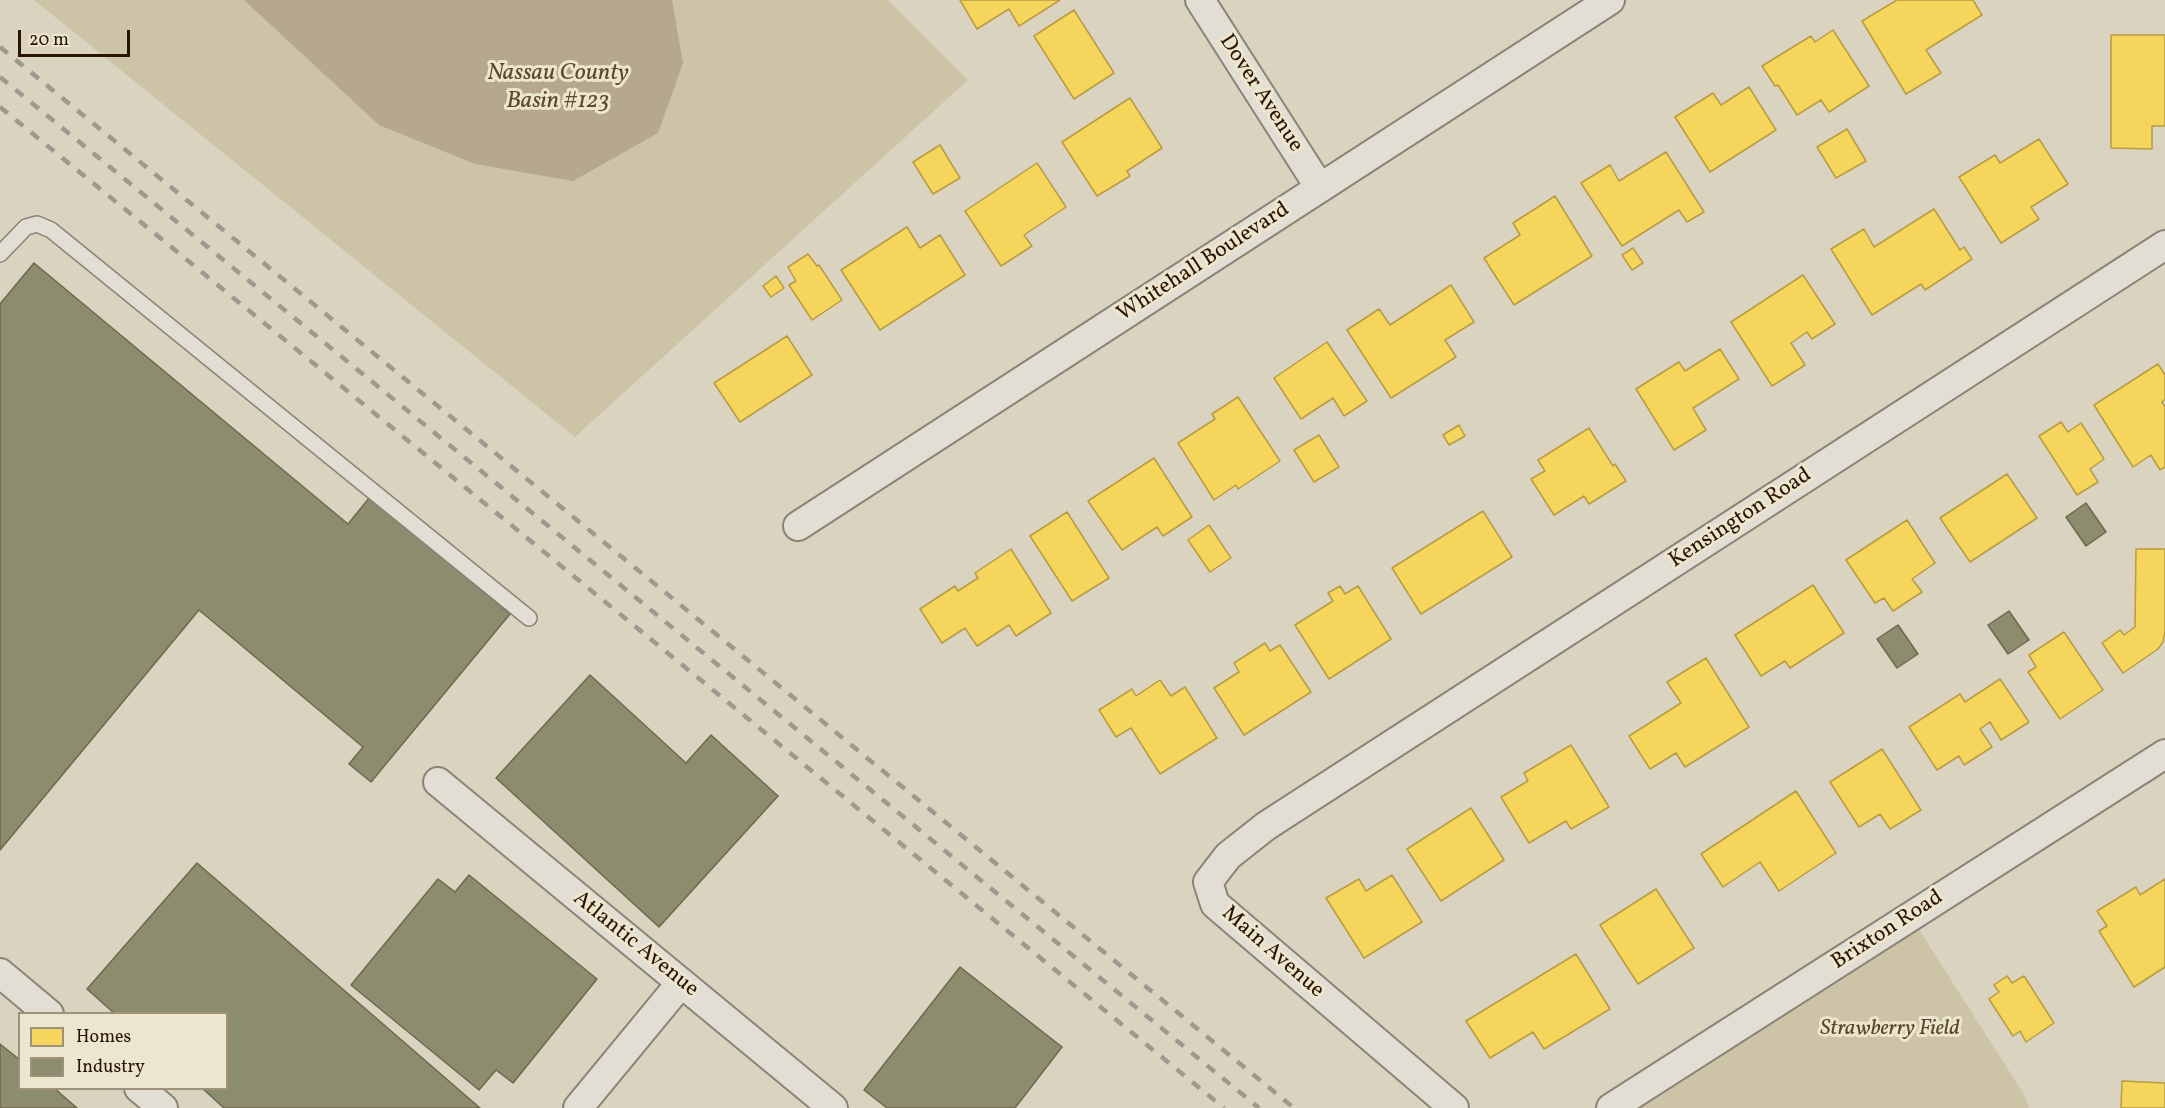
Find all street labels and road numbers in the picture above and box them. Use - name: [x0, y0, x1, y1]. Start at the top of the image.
- street label: Dover Avenue: [1212, 30, 1308, 158]
- street label: Whitehall Boulevard: [1113, 197, 1295, 329]
- street label: Kensington Road: [1665, 463, 1817, 575]
- street label: Brixton Road: [1827, 885, 1949, 977]
- street label: Atlantic Avenue: [567, 886, 703, 1004]
- street label: Main Avenue: [1215, 901, 1329, 1005]

